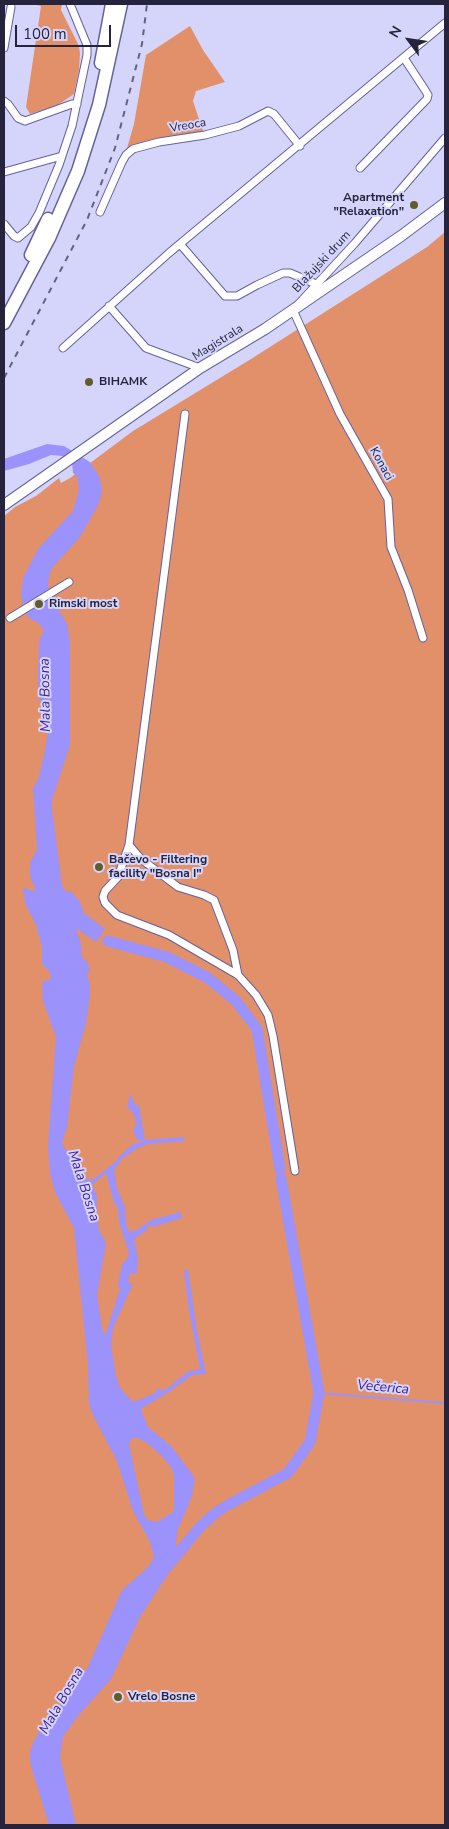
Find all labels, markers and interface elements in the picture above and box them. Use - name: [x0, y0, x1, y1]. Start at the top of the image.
- scale bar: [18, 15, 114, 47]
- north arrow: [384, 15, 434, 65]
- text: N: [385, 23, 407, 41]
- text: 100 m: [23, 24, 67, 44]
- street label: Vreoca: [169, 116, 207, 136]
- place label: Apartment "Relaxation": [334, 191, 404, 219]
- marker: Apartment "Relaxation": [408, 199, 420, 211]
- street label: Blažujski drum: [290, 228, 354, 296]
- street label: Magistrala: [190, 322, 246, 364]
- place label: BIHAMK: [99, 375, 147, 389]
- marker: BIHAMK: [83, 376, 95, 388]
- street label: Konaci: [366, 445, 396, 483]
- place label: Rimski most: [49, 597, 117, 611]
- marker: Rimski most: [33, 598, 45, 610]
- water label: Mala Bosna: [37, 658, 55, 732]
- place label: Bačevo - Filtering facility "Bosna I": [109, 853, 207, 881]
- marker: Bačevo - Filtering facility "Bosna I": [93, 861, 105, 873]
- water label: Mala Bosna: [64, 1148, 102, 1224]
- water label: Večerica: [356, 1377, 410, 1399]
- water label: Mala Bosna: [36, 1665, 88, 1737]
- place label: Vrelo Bosne: [128, 1690, 195, 1704]
- marker: Vrelo Bosne: [112, 1691, 124, 1703]

